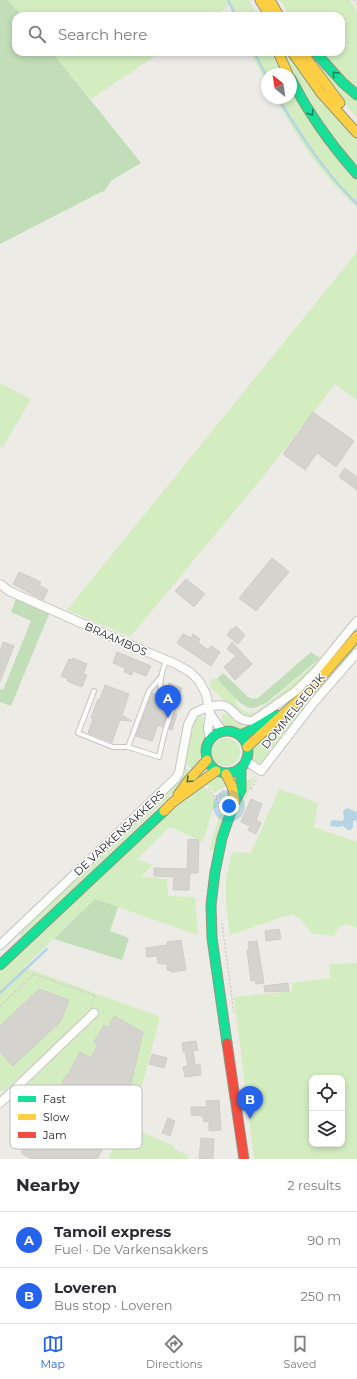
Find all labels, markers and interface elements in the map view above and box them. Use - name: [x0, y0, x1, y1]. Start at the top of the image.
- search box: [12, 12, 345, 56]
- icon: search: [26, 23, 48, 45]
- text: Search here: [58, 25, 147, 44]
- north arrow: [261, 68, 297, 104]
- one-way arrow: [333, 71, 340, 79]
- one-way arrow: [306, 109, 314, 116]
- street label: BRAAMBOS: [83, 619, 150, 659]
- street label: DOMMELSEDIJK: [258, 670, 328, 752]
- pin: A: [155, 685, 181, 718]
- one-way arrow: [186, 775, 194, 783]
- street label: DE VARKENSAKKERS: [71, 787, 167, 879]
- your location: [219, 796, 239, 816]
- map controls: [309, 1075, 345, 1147]
- button: locate: [309, 1075, 345, 1111]
- legend: [10, 1085, 142, 1149]
- pin: B: [237, 1086, 263, 1119]
- text: Fast: [43, 1092, 67, 1106]
- text: Slow: [43, 1110, 69, 1124]
- button: layers: [309, 1111, 345, 1147]
- text: Jam: [42, 1128, 67, 1142]
- text: Nearby: [16, 1175, 80, 1195]
- text: 2 results: [287, 1177, 341, 1193]
- text: Tamoil express: [54, 1222, 171, 1241]
- text: A: [24, 1232, 34, 1248]
- text: 90 m: [307, 1232, 341, 1248]
- text: Fuel · De Varkensakkers: [54, 1241, 208, 1257]
- text: Loveren: [54, 1278, 117, 1297]
- text: B: [24, 1288, 34, 1304]
- text: 250 m: [300, 1288, 341, 1304]
- text: Bus stop · Loveren: [54, 1297, 173, 1313]
- tab: Map: [41, 1333, 65, 1371]
- tab: Directions: [146, 1333, 202, 1371]
- tab: Saved: [283, 1333, 316, 1371]

